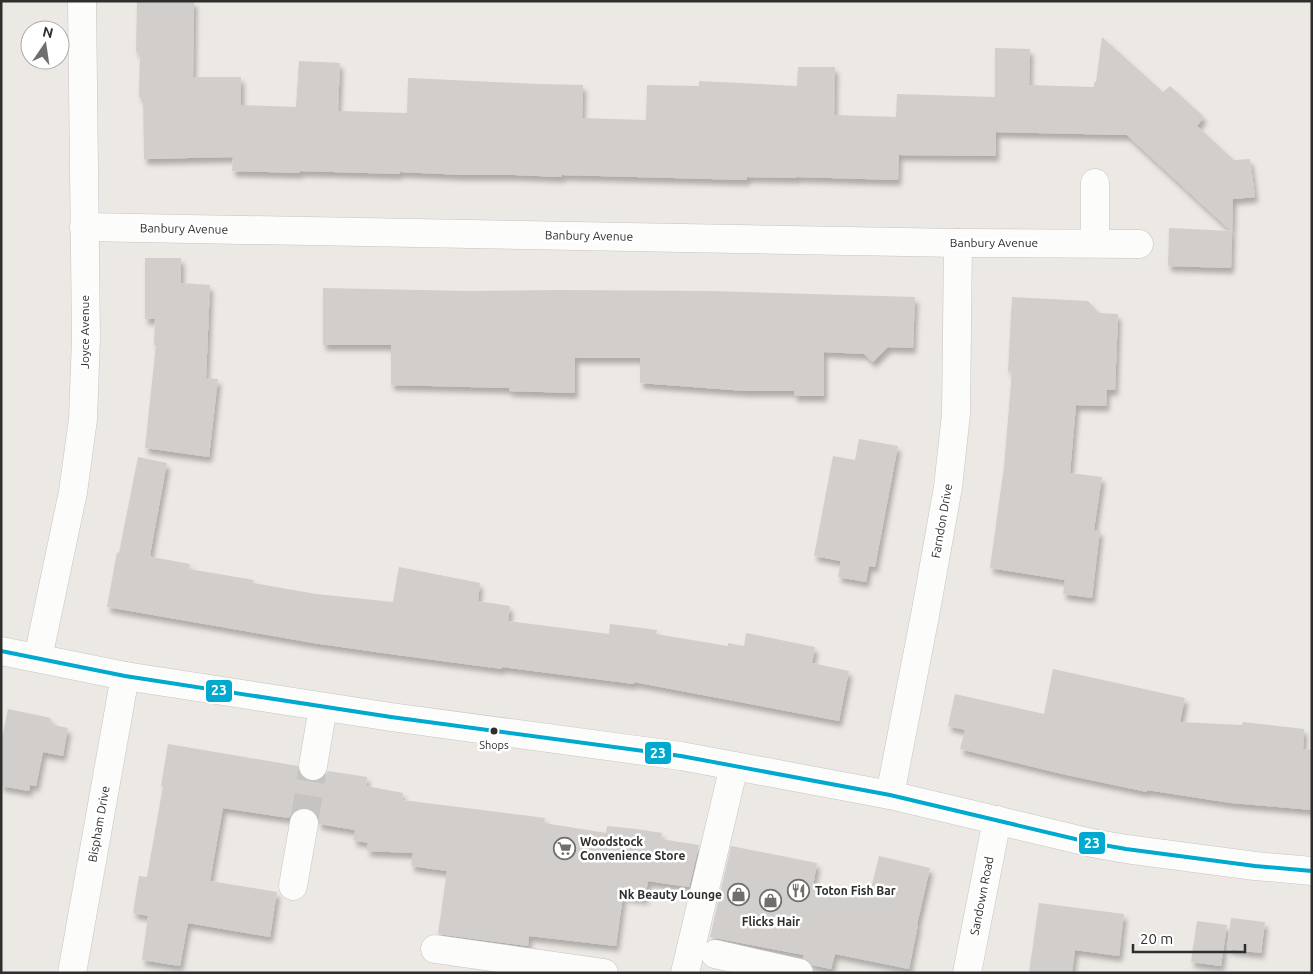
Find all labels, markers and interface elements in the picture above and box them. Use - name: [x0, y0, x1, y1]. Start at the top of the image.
- north arrow: [20, 20, 70, 70]
- text: N: [41, 23, 55, 41]
- street label: Banbury Avenue: [140, 221, 228, 236]
- street label: Banbury Avenue: [545, 228, 633, 243]
- street label: Banbury Avenue: [950, 236, 1038, 249]
- street label: Joyce Avenue: [78, 295, 91, 369]
- street label: Farndon Drive: [929, 483, 954, 559]
- line badge: 23: [205, 679, 233, 703]
- text: 23: [211, 682, 227, 698]
- marker: Shops: [489, 726, 499, 736]
- place label: Shops: [479, 739, 509, 751]
- line badge: 23: [644, 741, 672, 765]
- text: 23: [650, 745, 666, 761]
- street label: Bispham Drive: [85, 785, 112, 863]
- line badge: 23: [1078, 831, 1106, 855]
- place label: Woodstock Convenience Store: [580, 835, 685, 862]
- text: 23: [1084, 835, 1100, 851]
- supermarket icon: Woodstock Convenience Store: [552, 837, 576, 861]
- street label: Sandown Road: [968, 855, 996, 936]
- restaurant icon: Toton Fish Bar: [787, 879, 811, 903]
- shop icon: Nk Beauty Lounge: [726, 883, 750, 907]
- place label: Toton Fish Bar: [815, 884, 896, 897]
- place label: Nk Beauty Lounge: [619, 888, 722, 901]
- shop icon: Flicks Hair: [759, 889, 783, 913]
- place label: Flicks Hair: [742, 915, 800, 928]
- scale bar: [1133, 922, 1246, 954]
- text: 20 m: [1140, 930, 1173, 947]

